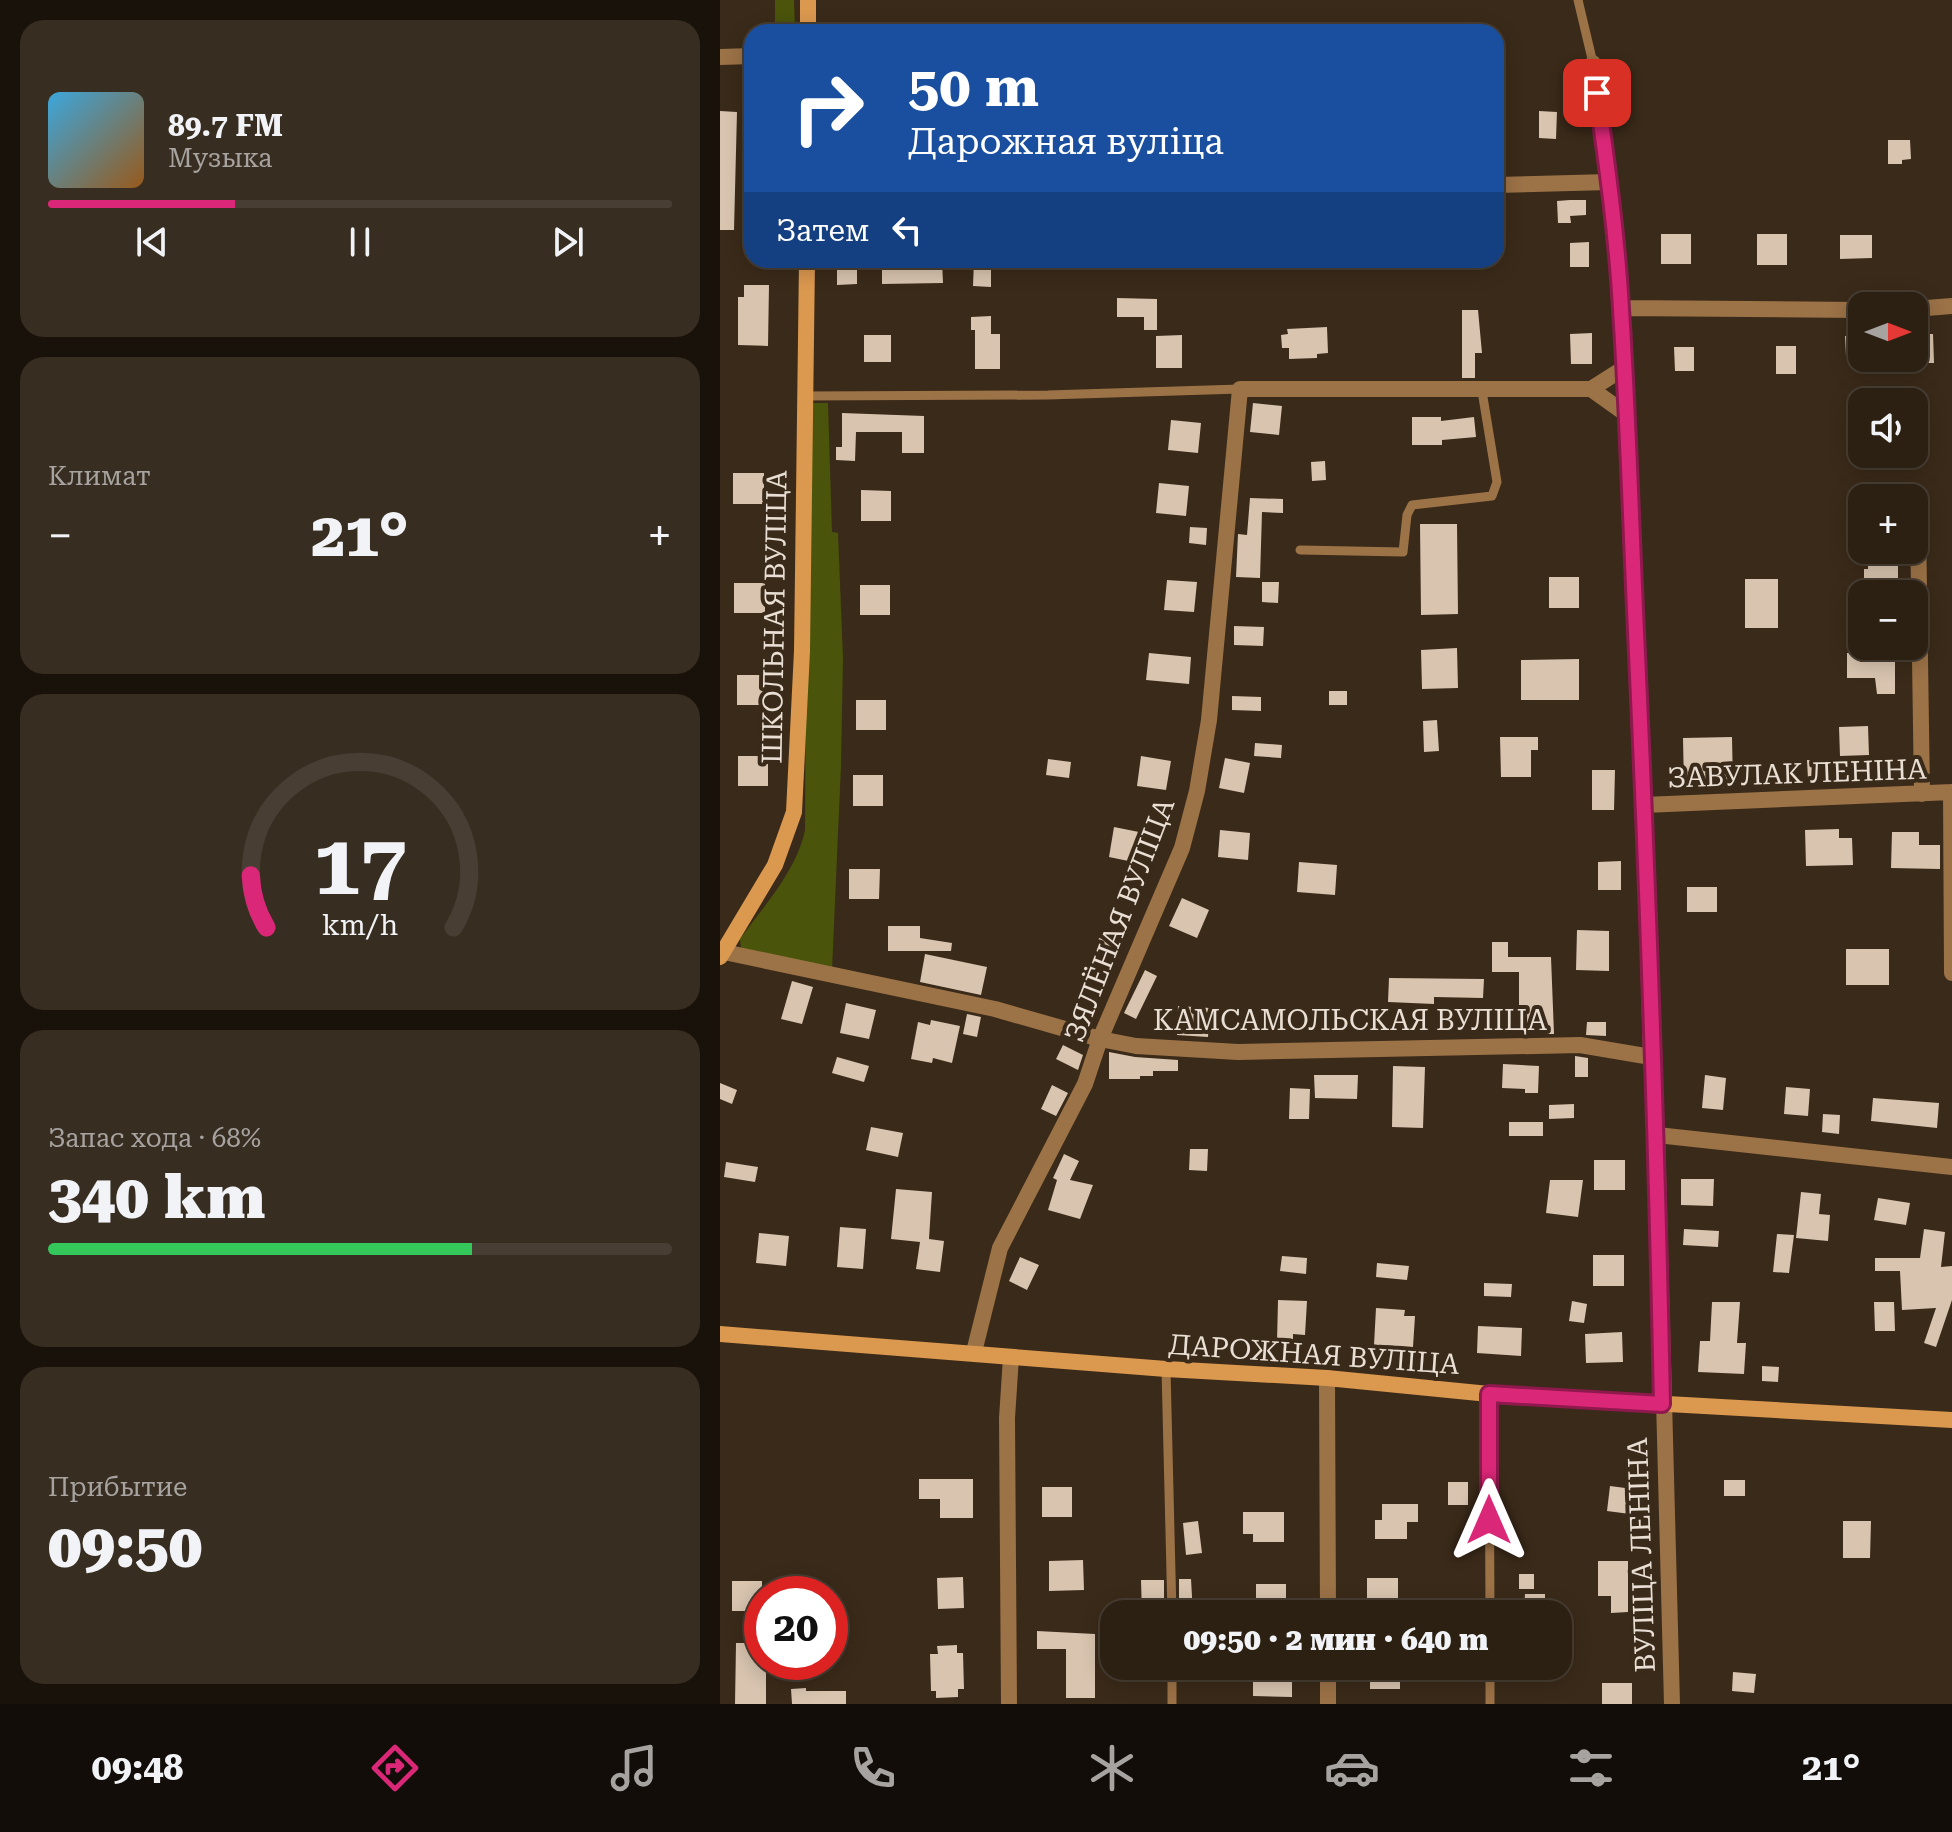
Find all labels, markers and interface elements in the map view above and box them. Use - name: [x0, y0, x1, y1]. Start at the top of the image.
- text: 50 m: [908, 54, 1039, 120]
- icon: right: [776, 56, 880, 160]
- pin: [1563, 59, 1631, 127]
- icon: arrive: [1575, 71, 1619, 115]
- text: 89.7 FM: [168, 108, 283, 143]
- text: Дарожная вуліца: [908, 121, 1224, 163]
- text: Музыка: [168, 143, 272, 173]
- icon: left: [885, 208, 929, 252]
- text: Затем: [776, 213, 869, 248]
- icon: previous: [130, 220, 174, 264]
- icon: pause: [338, 220, 382, 264]
- icon: next: [546, 220, 590, 264]
- north arrow: [1848, 292, 1928, 372]
- map controls: [1848, 292, 1928, 660]
- button: sound: [1848, 388, 1928, 468]
- text: Климат: [48, 461, 151, 491]
- street label: ШКОЛЬНАЯ ВУЛІЦА: [755, 470, 794, 764]
- button: +: [1848, 484, 1928, 564]
- text: 21°: [311, 500, 409, 571]
- text: −: [48, 510, 73, 562]
- text: +: [647, 510, 672, 562]
- button: −: [1848, 580, 1928, 660]
- street label: ЗАВУЛАК ЛЕНІНА: [1667, 752, 1928, 795]
- street label: ЗЯЛЁНАЯ ВУЛІЦА: [1058, 793, 1181, 1047]
- text: 17: [313, 817, 407, 914]
- text: km/h: [322, 908, 398, 942]
- street label: КАМСАМОЛЬСКАЯ ВУЛІЦА: [1153, 1004, 1547, 1037]
- text: Запас хода · 68%: [48, 1123, 261, 1153]
- text: 340 km: [48, 1162, 265, 1233]
- street label: ДАРОЖНАЯ ВУЛІЦА: [1167, 1328, 1461, 1381]
- street label: ВУЛІЦА ЛЕНІНА: [1621, 1437, 1662, 1673]
- text: Прибытие: [48, 1472, 187, 1502]
- position arrow: [1447, 1478, 1531, 1562]
- text: 09:50: [48, 1511, 202, 1582]
- speed limit sign: 20: [744, 1576, 848, 1680]
- text: 09:50 · 2 мин · 640 m: [1184, 1622, 1488, 1657]
- icon: directions: [367, 1740, 423, 1796]
- icon: music: [606, 1740, 662, 1796]
- icon: phone: [845, 1740, 901, 1796]
- icon: climate: [1084, 1740, 1140, 1796]
- icon: car: [1324, 1740, 1380, 1796]
- icon: filters: [1563, 1740, 1619, 1796]
- text: 09:48: [92, 1747, 184, 1789]
- text: 21°: [1802, 1747, 1860, 1789]

